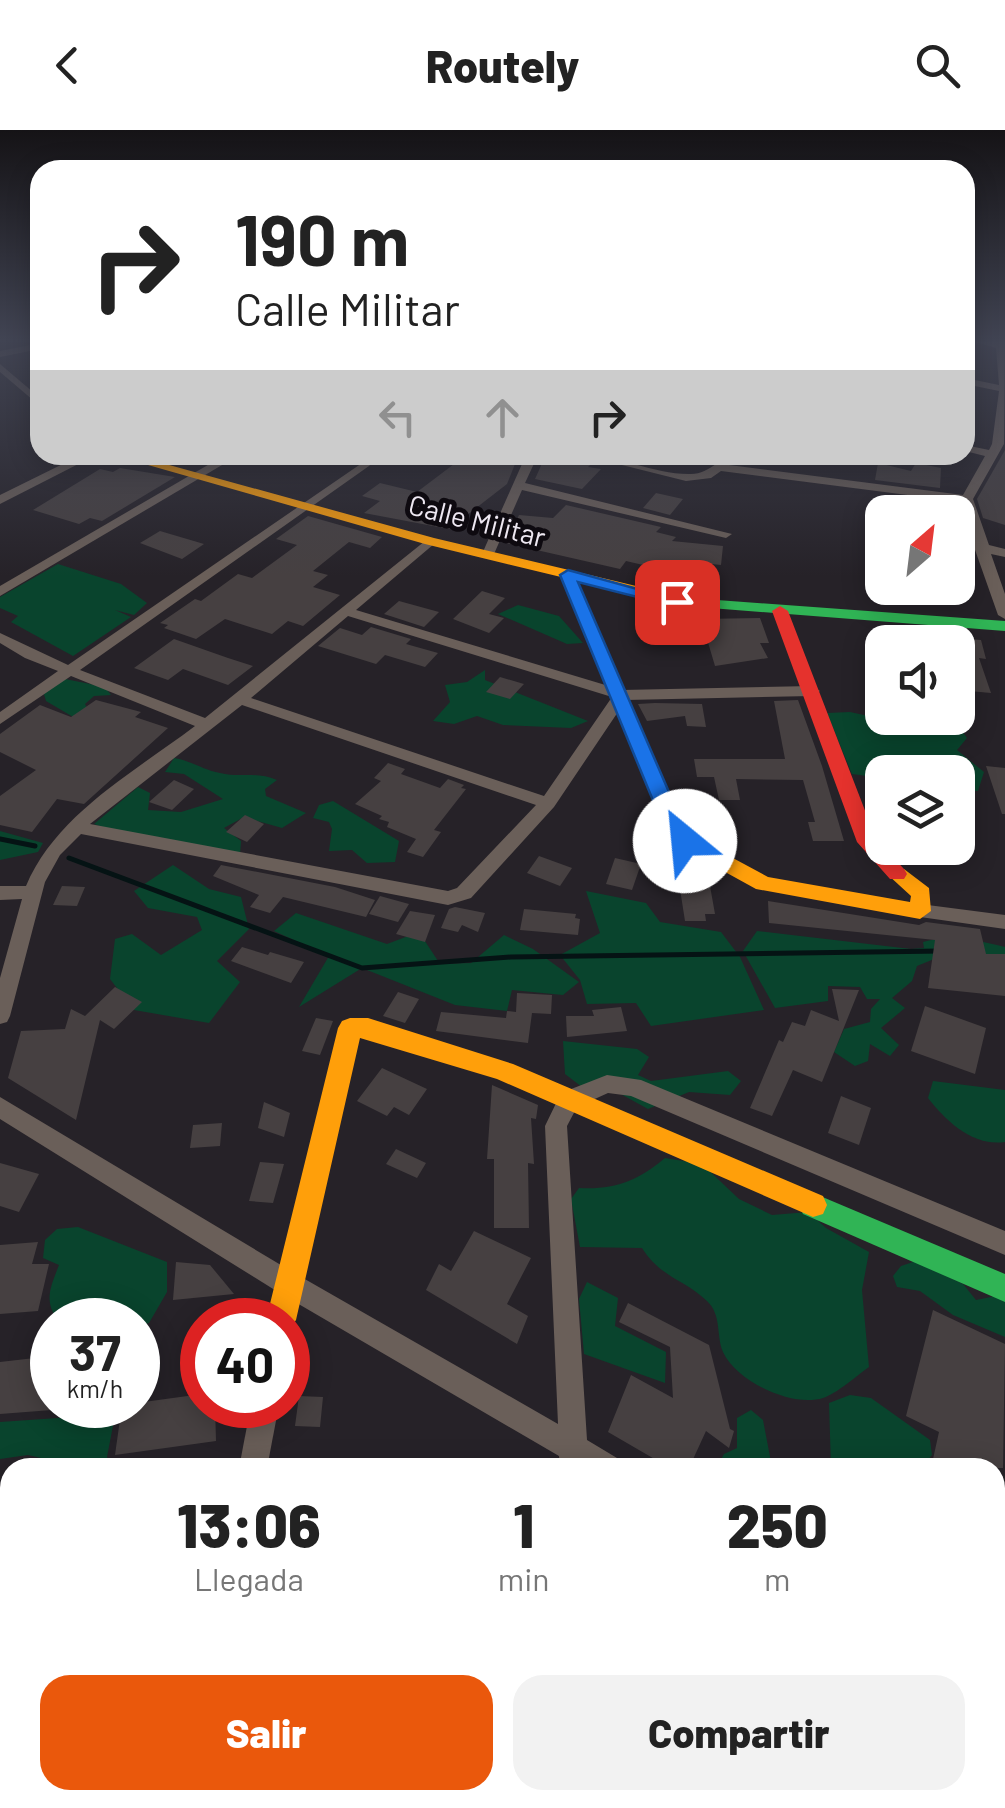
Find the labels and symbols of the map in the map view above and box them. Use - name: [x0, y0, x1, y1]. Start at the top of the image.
- street label: Calle Militar: [405, 487, 549, 553]
- north arrow: [865, 495, 975, 605]
- pin: [635, 560, 720, 645]
- position arrow: [633, 789, 737, 893]
- speed limit sign: 40: [180, 1298, 310, 1428]

